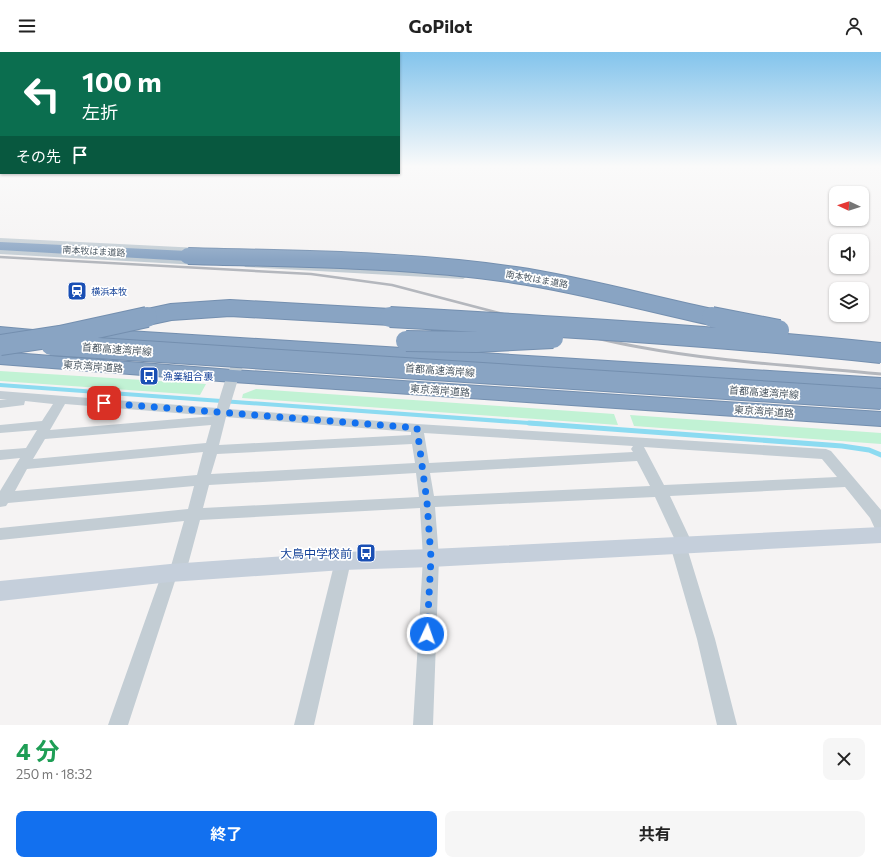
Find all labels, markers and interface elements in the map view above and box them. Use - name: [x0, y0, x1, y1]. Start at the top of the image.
- icon: menu: [16, 15, 38, 37]
- text: GoPilot: [409, 15, 472, 37]
- icon: person: [843, 15, 865, 37]
- text: 100 m: [82, 64, 162, 98]
- icon: left: [16, 68, 68, 120]
- text: 左折: [82, 101, 118, 123]
- icon: arrive: [69, 144, 91, 166]
- text: その先: [16, 147, 61, 165]
- north arrow: [829, 186, 869, 226]
- map controls: [829, 186, 869, 322]
- button: sound: [829, 234, 869, 274]
- street label: 南本牧はま道路: [62, 244, 126, 258]
- street label: 南本牧はま道路: [505, 268, 569, 290]
- station icon: 横浜本牧: [66, 280, 88, 302]
- button: layers: [829, 282, 869, 322]
- place label: 横浜本牧: [91, 286, 127, 297]
- street label: 首都高速湾岸線: [82, 341, 152, 357]
- street label: 東京湾岸道路: [63, 358, 123, 374]
- street label: 首都高速湾岸線: [405, 362, 475, 378]
- bus stop icon: 漁業組合裏: [138, 365, 160, 387]
- place label: 漁業組合裏: [163, 370, 214, 382]
- street label: 東京湾岸道路: [410, 382, 470, 398]
- street label: 首都高速湾岸線: [729, 384, 799, 400]
- pin: [87, 386, 121, 420]
- icon: arrive: [93, 392, 115, 414]
- street label: 東京湾岸道路: [734, 403, 794, 419]
- bus stop icon: 大鳥中学校前: [355, 542, 377, 564]
- place label: 大鳥中学校前: [280, 546, 352, 560]
- position arrow: [406, 613, 448, 655]
- text: 4 分: [16, 736, 59, 765]
- button: close: [823, 738, 865, 780]
- text: 250 m · 18:32: [16, 766, 92, 782]
- button: 終了: [16, 811, 437, 857]
- button: 共有: [445, 811, 865, 857]

